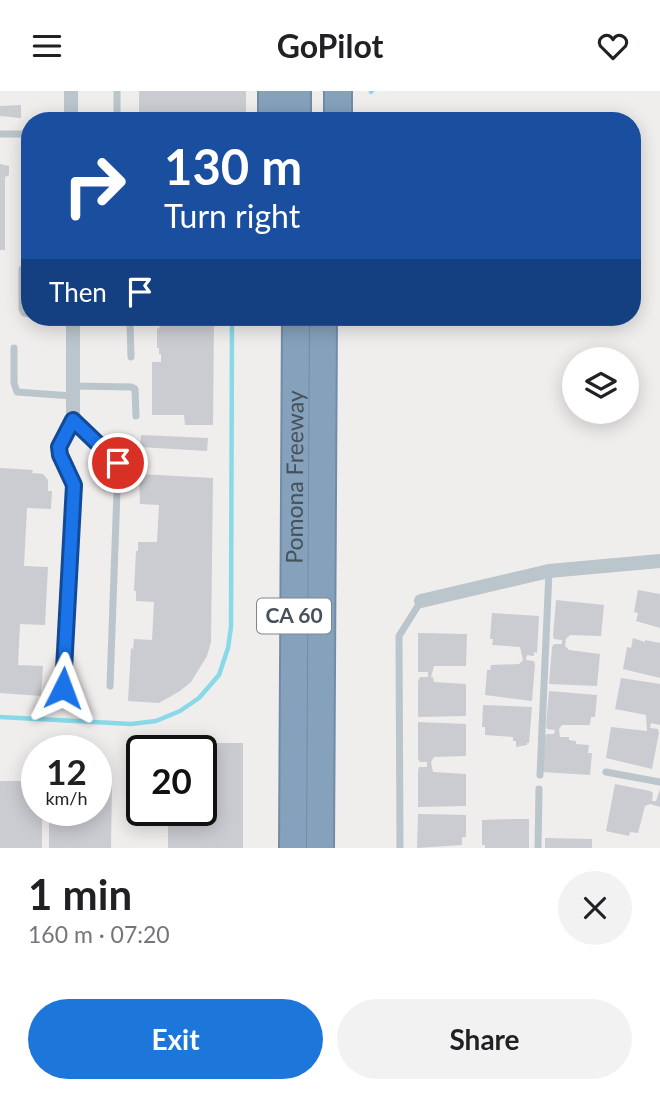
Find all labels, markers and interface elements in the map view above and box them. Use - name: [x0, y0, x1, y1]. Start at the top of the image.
- text: GoPilot: [277, 26, 383, 65]
- icon: menu: [28, 27, 66, 65]
- icon: heart: [594, 27, 632, 65]
- text: 130 m: [164, 137, 302, 195]
- icon: right: [49, 140, 140, 231]
- text: Turn right: [164, 196, 300, 235]
- icon: arrive: [121, 273, 159, 311]
- text: Then: [49, 276, 107, 308]
- map controls: [562, 347, 639, 424]
- button: layers: [562, 347, 639, 424]
- street label: Pomona Freeway: [280, 390, 309, 564]
- pin: [88, 433, 148, 493]
- icon: arrive: [99, 444, 137, 482]
- road number: CA 60: [257, 599, 331, 633]
- position arrow: [26, 651, 100, 725]
- speed limit sign: 20: [126, 735, 217, 826]
- text: 12: [46, 750, 87, 792]
- text: km/h: [45, 787, 88, 809]
- text: 1 min: [28, 869, 132, 919]
- button: close: [558, 871, 632, 945]
- text: 160 m · 07:20: [28, 920, 170, 948]
- button: Exit: [28, 999, 323, 1079]
- button: Share: [337, 999, 632, 1079]

